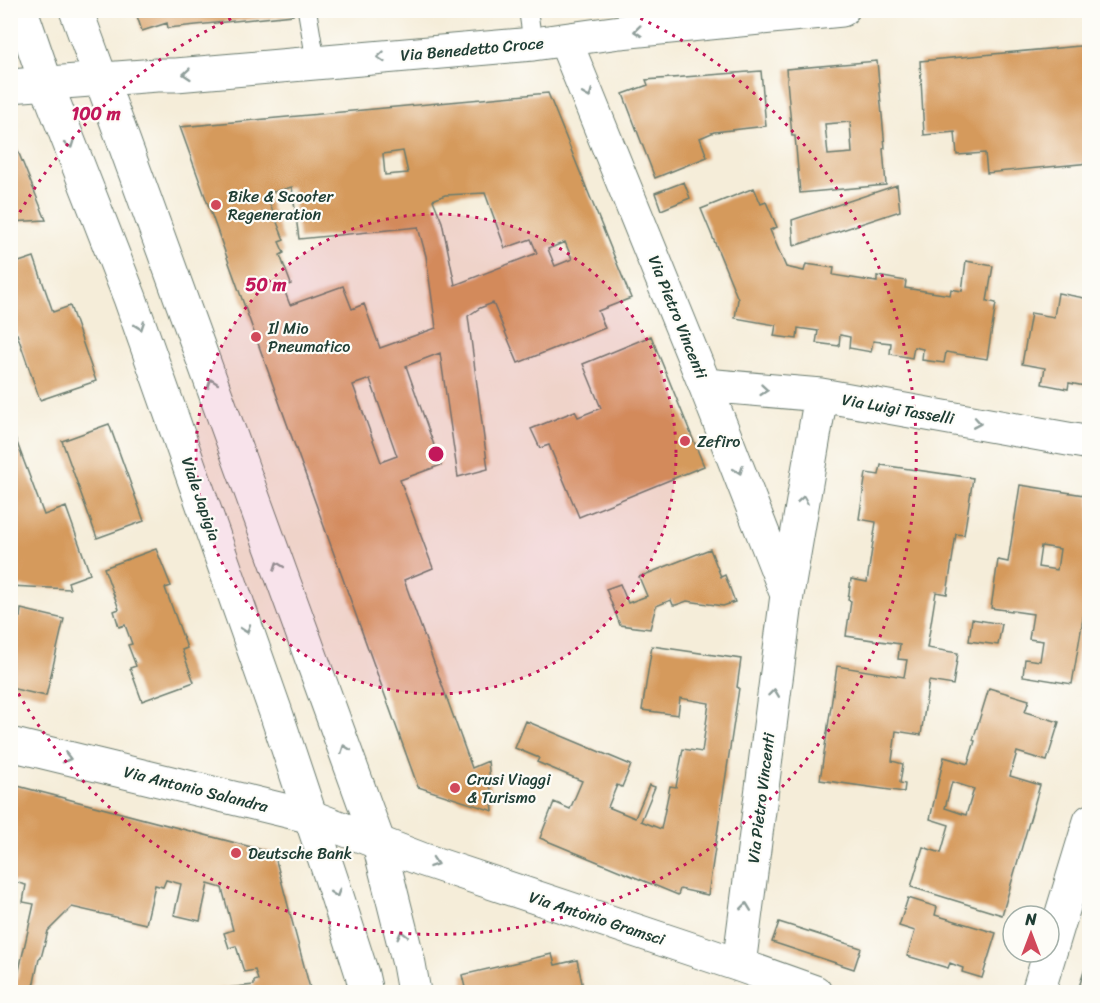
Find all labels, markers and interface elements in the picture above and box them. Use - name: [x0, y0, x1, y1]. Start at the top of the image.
- one-way arrow: [633, 24, 643, 37]
- street label: Via Benedetto Croce: [399, 28, 545, 70]
- one-way arrow: [377, 50, 386, 63]
- one-way arrow: [183, 67, 192, 80]
- one-way arrow: [581, 88, 593, 99]
- text: 100 m: [72, 98, 121, 130]
- one-way arrow: [63, 138, 76, 149]
- place label: Bike & Scooter Regeneration: [228, 182, 334, 229]
- marker: Bike & Scooter Regeneration: [209, 198, 223, 212]
- street label: Via Pietro Vincenti: [640, 251, 716, 384]
- text: 50 m: [246, 269, 287, 301]
- place label: Il Mio Pneumatico: [267, 314, 350, 361]
- one-way arrow: [132, 321, 145, 331]
- marker: Il Mio Pneumatico: [249, 330, 263, 344]
- one-way arrow: [206, 378, 219, 388]
- one-way arrow: [759, 383, 768, 396]
- street label: Via Luigi Tasselli: [840, 385, 957, 433]
- one-way arrow: [972, 416, 982, 428]
- place label: Zefiro: [697, 427, 740, 456]
- marker: Zefiro: [678, 434, 692, 448]
- centre of rings: [426, 444, 446, 464]
- street label: Viale Japigia: [173, 453, 229, 545]
- one-way arrow: [731, 464, 744, 475]
- one-way arrow: [796, 496, 809, 506]
- one-way arrow: [273, 561, 286, 572]
- one-way arrow: [239, 623, 252, 634]
- one-way arrow: [768, 689, 780, 698]
- street label: Via Pietro Vincenti: [739, 730, 783, 865]
- one-way arrow: [340, 744, 352, 755]
- one-way arrow: [62, 750, 72, 763]
- street label: Via Antonio Salandra: [121, 757, 272, 821]
- place label: Crusi Viaggi & Turismo: [467, 765, 551, 812]
- marker: Crusi Viaggi & Turismo: [448, 781, 462, 795]
- place label: Deutsche Bank: [248, 839, 352, 868]
- marker: Deutsche Bank: [229, 846, 243, 860]
- one-way arrow: [429, 856, 439, 869]
- street label: Via Antonio Gramsci: [525, 882, 669, 954]
- one-way arrow: [329, 887, 342, 898]
- one-way arrow: [740, 903, 752, 912]
- north arrow: [1001, 904, 1061, 964]
- text: N: [1024, 905, 1037, 934]
- one-way arrow: [397, 930, 410, 940]

